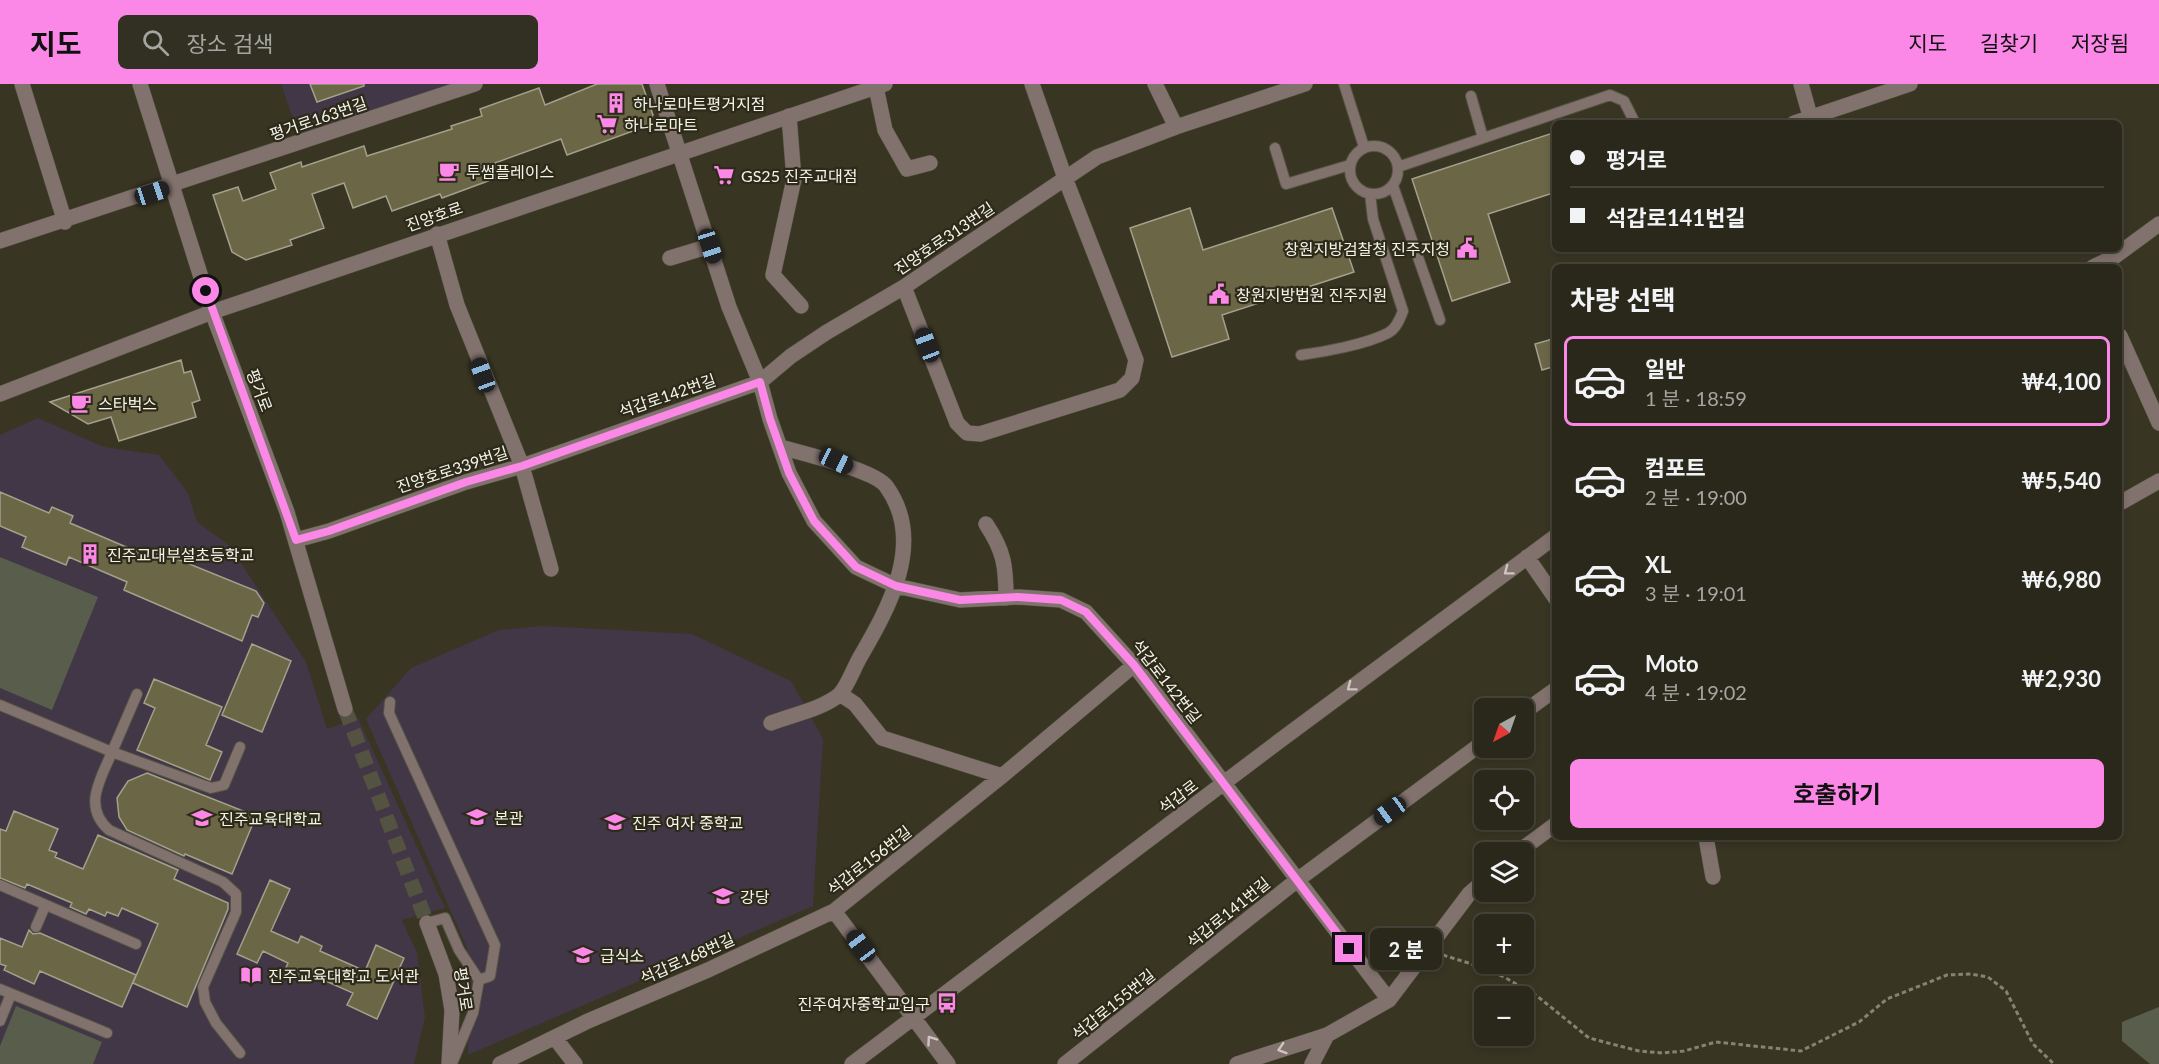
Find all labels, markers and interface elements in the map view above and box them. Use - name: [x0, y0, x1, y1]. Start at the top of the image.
- search box: [118, 15, 538, 69]
- text: 지도: [30, 26, 82, 60]
- icon: search: [139, 26, 172, 59]
- text: 장소 검색: [187, 30, 273, 57]
- text: 지도: [1908, 30, 1947, 55]
- text: 길찾기: [1980, 30, 2038, 55]
- text: 저장됨: [2071, 30, 2129, 55]
- building icon: 하나로마트평거지점: [604, 91, 628, 115]
- street label: 평거로163번길: [267, 93, 369, 143]
- place label: 하나로마트평거지점: [633, 94, 765, 113]
- supermarket icon: 하나로마트: [595, 112, 619, 136]
- place label: 하나로마트: [624, 115, 698, 134]
- text: 평거로: [1606, 146, 1667, 173]
- cafe icon: 투썸플레이스: [437, 159, 461, 183]
- place label: 투썸플레이스: [466, 162, 554, 181]
- supermarket icon: GS25 진주교대점: [712, 163, 736, 187]
- place label: GS25 진주교대점: [741, 166, 858, 185]
- car: [132, 179, 172, 207]
- street label: 진양호로: [403, 197, 465, 235]
- street label: 진양호로313번길: [891, 198, 997, 278]
- text: 석갑로141번길: [1606, 204, 1745, 231]
- car: [696, 226, 724, 266]
- public building icon: 창원지방검찰청 진주지청: [1455, 236, 1479, 260]
- place label: 창원지방검찰청 진주지청: [1284, 239, 1450, 258]
- route start: [192, 277, 219, 304]
- public building icon: 창원지방법원 진주지원: [1207, 282, 1231, 306]
- text: 차량 선택: [1570, 283, 1676, 316]
- place label: 창원지방법원 진주지원: [1236, 285, 1387, 304]
- car: [912, 325, 942, 365]
- icon: car: [1573, 354, 1627, 408]
- car: [468, 355, 498, 395]
- text: 일반: [1645, 355, 1685, 382]
- street label: 평거로: [243, 366, 277, 414]
- text: ₩4,100: [2021, 368, 2101, 395]
- street label: 석갑로142번길: [616, 370, 718, 420]
- text: 1 분 · 18:59: [1645, 386, 1747, 410]
- cafe icon: 스타벅스: [69, 391, 93, 415]
- place label: 스타벅스: [98, 394, 157, 413]
- street label: 진양호로339번길: [394, 442, 510, 496]
- car: [816, 445, 856, 477]
- icon: car: [1573, 453, 1627, 507]
- text: 컴포트: [1645, 454, 1706, 481]
- text: ₩5,540: [2021, 467, 2101, 494]
- text: 2 분 · 19:00: [1645, 485, 1747, 509]
- building icon: 진주교대부설초등학교: [78, 542, 102, 566]
- place label: 진주교대부설초등학교: [107, 545, 254, 564]
- text: XL: [1645, 551, 1671, 578]
- icon: car: [1573, 552, 1627, 606]
- one-way arrow: [1504, 563, 1515, 574]
- text: ₩6,980: [2021, 566, 2101, 593]
- text: 3 분 · 19:01: [1645, 581, 1747, 605]
- street label: 석갑로142번길: [1128, 635, 1206, 727]
- text: Moto: [1645, 650, 1699, 677]
- icon: car: [1573, 651, 1627, 705]
- text: ₩2,930: [2021, 665, 2101, 692]
- one-way arrow: [1347, 680, 1358, 691]
- text: 4 분 · 19:02: [1645, 680, 1747, 704]
- north arrow: [1474, 698, 1534, 758]
- map controls: [1474, 698, 1534, 1046]
- button: 호출하기: [1570, 759, 2104, 828]
- button: locate: [1474, 770, 1534, 830]
- street label: 석갑로: [1155, 775, 1202, 817]
- car: [1370, 793, 1410, 829]
- school or university icon: 본관: [465, 805, 489, 829]
- school or university icon: 진주교육대학교: [190, 806, 214, 830]
- place label: 본관: [494, 808, 524, 827]
- place label: 진주교육대학교: [219, 809, 322, 828]
- school or university icon: 진주 여자 중학교: [603, 810, 627, 834]
- place label: 진주 여자 중학교: [632, 813, 743, 832]
- street label: 석갑로156번길: [823, 821, 915, 899]
- button: layers: [1474, 842, 1534, 902]
- street label: 석갑로141번길: [1183, 873, 1273, 951]
- school or university icon: 강당: [711, 884, 735, 908]
- place label: 강당: [740, 887, 770, 906]
- button: +: [1474, 914, 1534, 974]
- car: [843, 926, 879, 966]
- callout: 2 분: [1370, 928, 1442, 970]
- street label: 석갑로168번길: [637, 929, 737, 987]
- route end: [1335, 935, 1362, 962]
- text: 2 분: [1389, 937, 1423, 961]
- school or university icon: 급식소: [571, 943, 595, 967]
- place label: 급식소: [600, 946, 644, 965]
- library icon: 진주교육대학교 도서관: [239, 963, 263, 987]
- street label: 석갑로155번길: [1068, 965, 1158, 1043]
- place label: 진주교육대학교 도서관: [268, 966, 420, 985]
- street label: 평거로: [451, 966, 477, 1013]
- button: −: [1474, 986, 1534, 1046]
- bus stop icon: 진주여자중학교입구: [935, 991, 959, 1015]
- place label: 진주여자중학교입구: [798, 994, 930, 1013]
- one-way arrow: [927, 1036, 938, 1047]
- one-way arrow: [1277, 1042, 1288, 1055]

